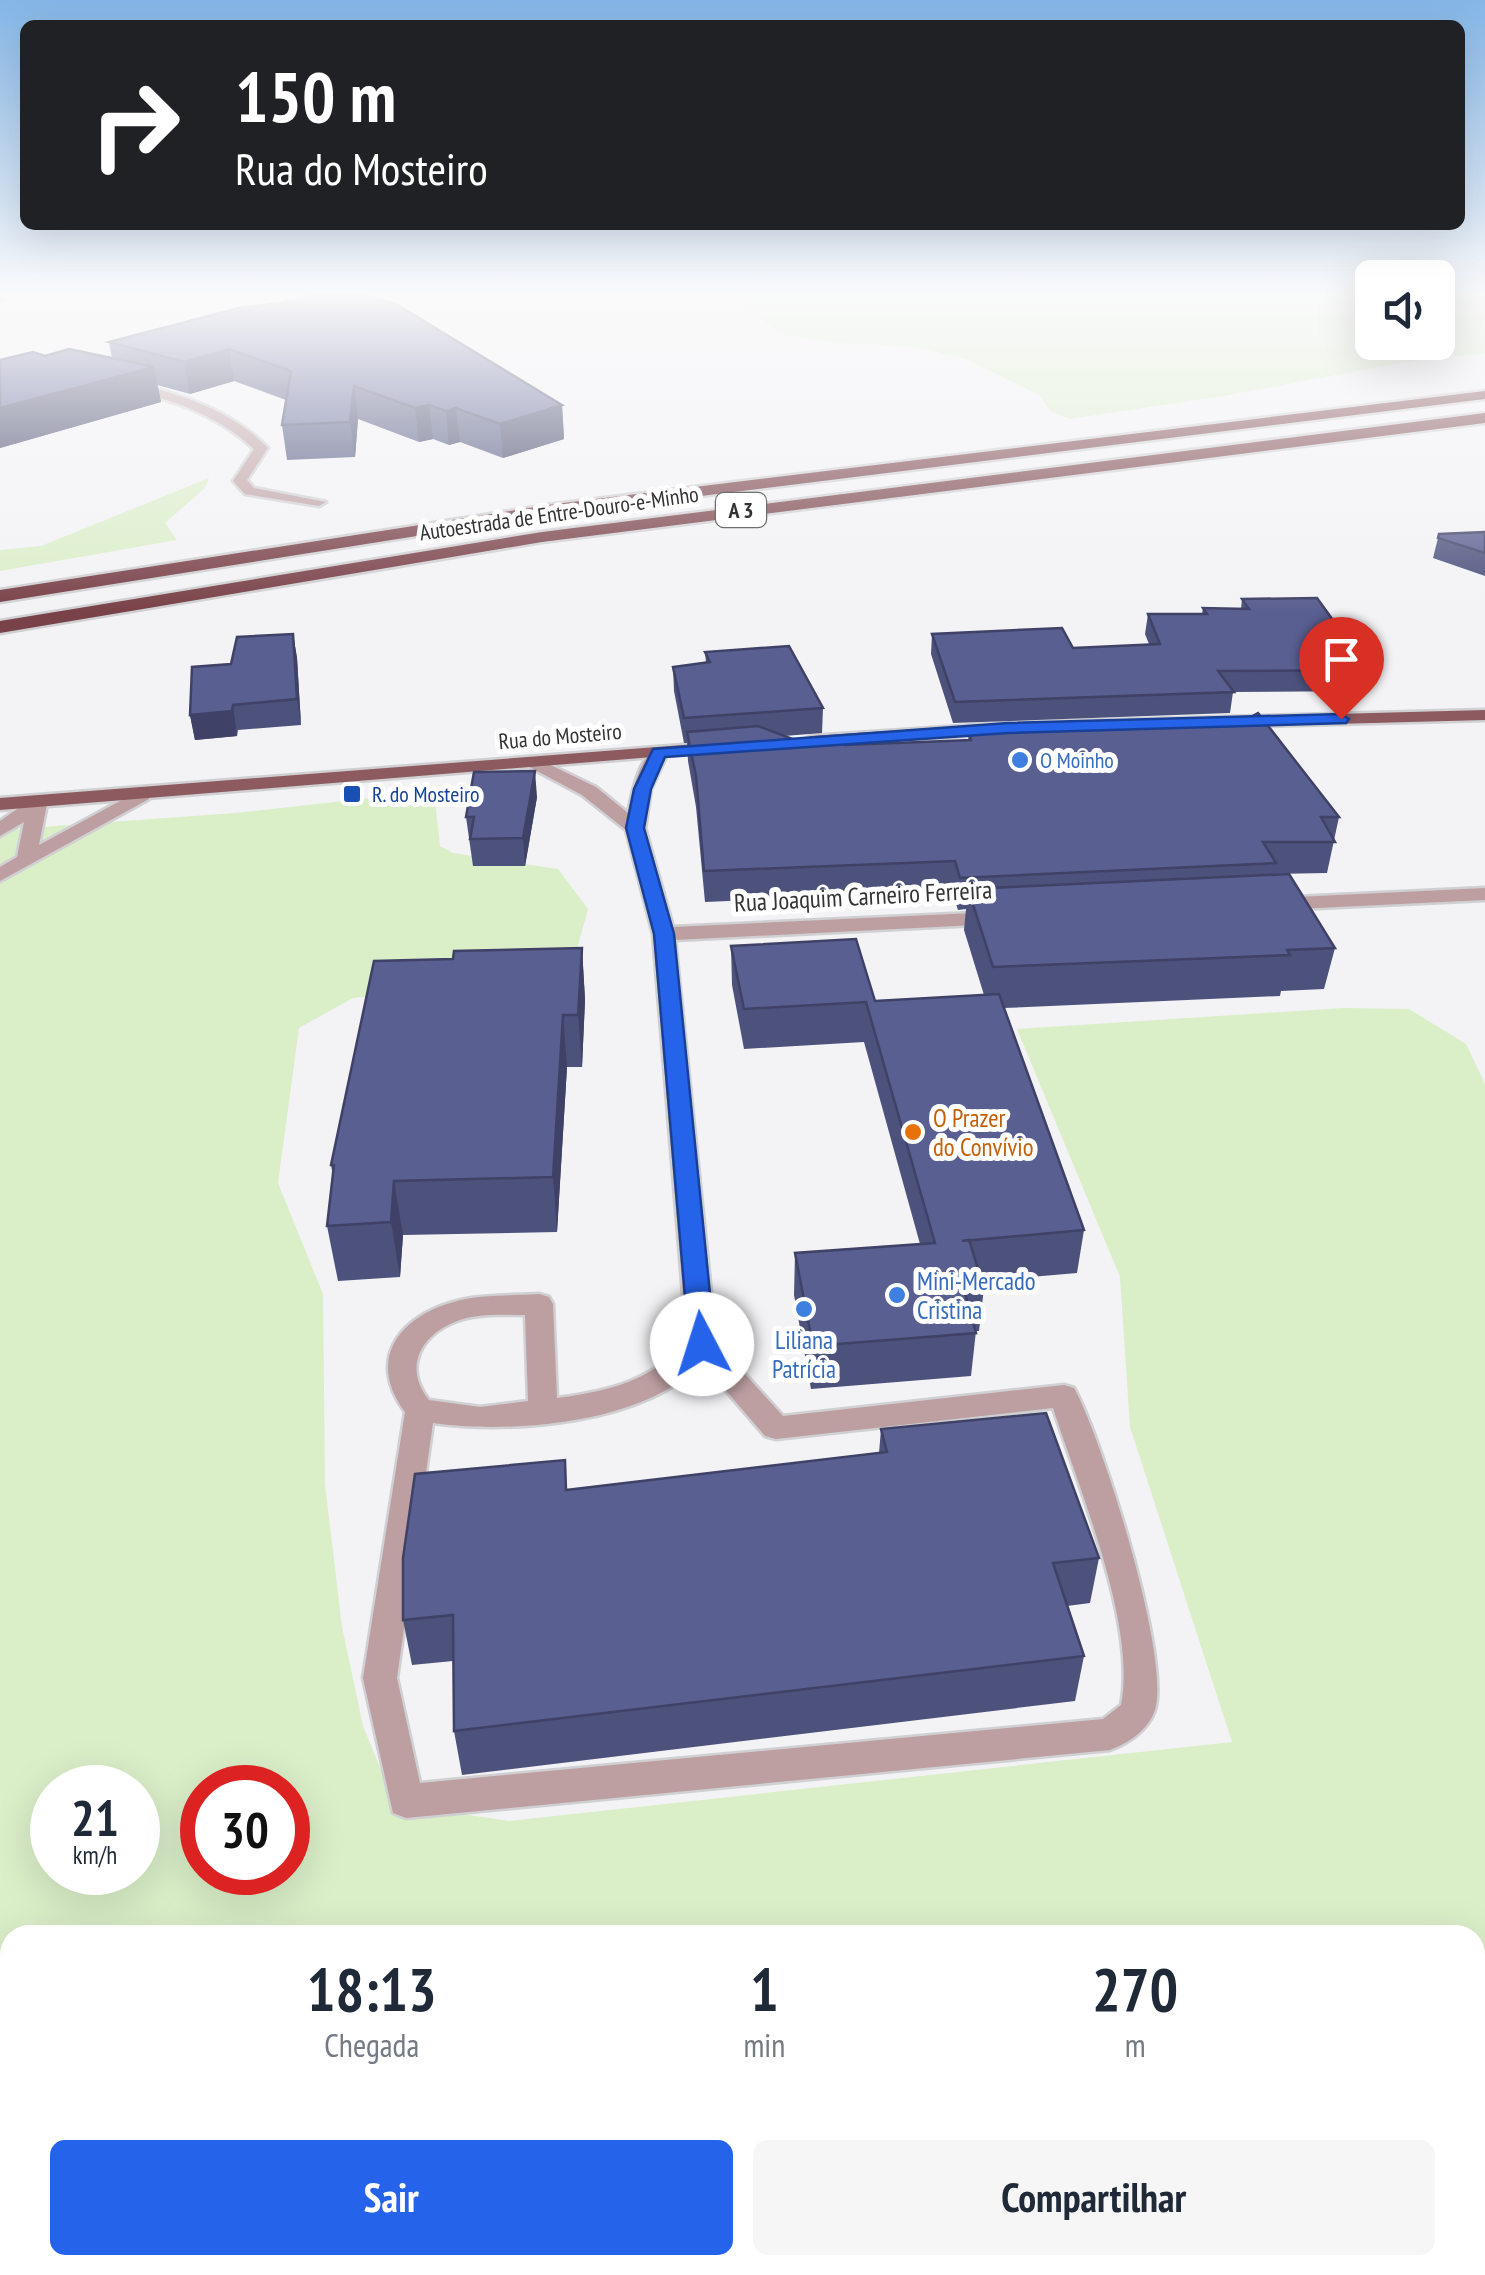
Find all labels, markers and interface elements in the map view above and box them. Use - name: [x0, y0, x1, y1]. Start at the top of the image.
- text: 150 m: [235, 51, 396, 141]
- icon: right: [70, 60, 200, 190]
- text: Rua do Mosteiro: [235, 139, 488, 197]
- map controls: [1355, 260, 1455, 360]
- button: sound: [1355, 260, 1455, 360]
- street label: Autoestrada de Entre-Douro-e-Minho: [418, 480, 700, 546]
- road number: A 3: [716, 493, 766, 527]
- pin: [1299, 617, 1384, 720]
- icon: arrive: [1314, 632, 1369, 687]
- street label: Rua do Mosteiro: [497, 717, 623, 755]
- place label: O Moinho: [1040, 746, 1114, 774]
- marker: O Moinho: [1009, 749, 1031, 771]
- place label: R. do Mosteiro: [372, 780, 480, 808]
- marker: R. do Mosteiro: [341, 783, 363, 805]
- street label: Rua Joaquim Carneiro Ferreira: [733, 873, 993, 919]
- place label: O Prazer do Convívio: [933, 1102, 1034, 1163]
- marker: O Prazer do Convívio: [902, 1121, 924, 1143]
- place label: Mini-Mercado Cristina: [917, 1265, 1036, 1326]
- marker: Mini-Mercado Cristina: [886, 1284, 908, 1306]
- position arrow: [650, 1292, 754, 1396]
- marker: Liliana Patrícia: [793, 1298, 815, 1320]
- place label: Liliana Patrícia: [772, 1324, 836, 1385]
- speed limit sign: 30: [180, 1765, 310, 1895]
- text: 21: [71, 1785, 119, 1850]
- text: km/h: [73, 1839, 117, 1871]
- text: 18:13: [307, 1950, 437, 2028]
- text: 1: [750, 1950, 779, 2028]
- text: 270: [1092, 1950, 1178, 2028]
- text: Chegada: [324, 2024, 419, 2066]
- text: min: [743, 2024, 785, 2066]
- text: m: [1125, 2024, 1146, 2066]
- button: Sair: [50, 2140, 733, 2255]
- button: Compartilhar: [753, 2140, 1435, 2255]

